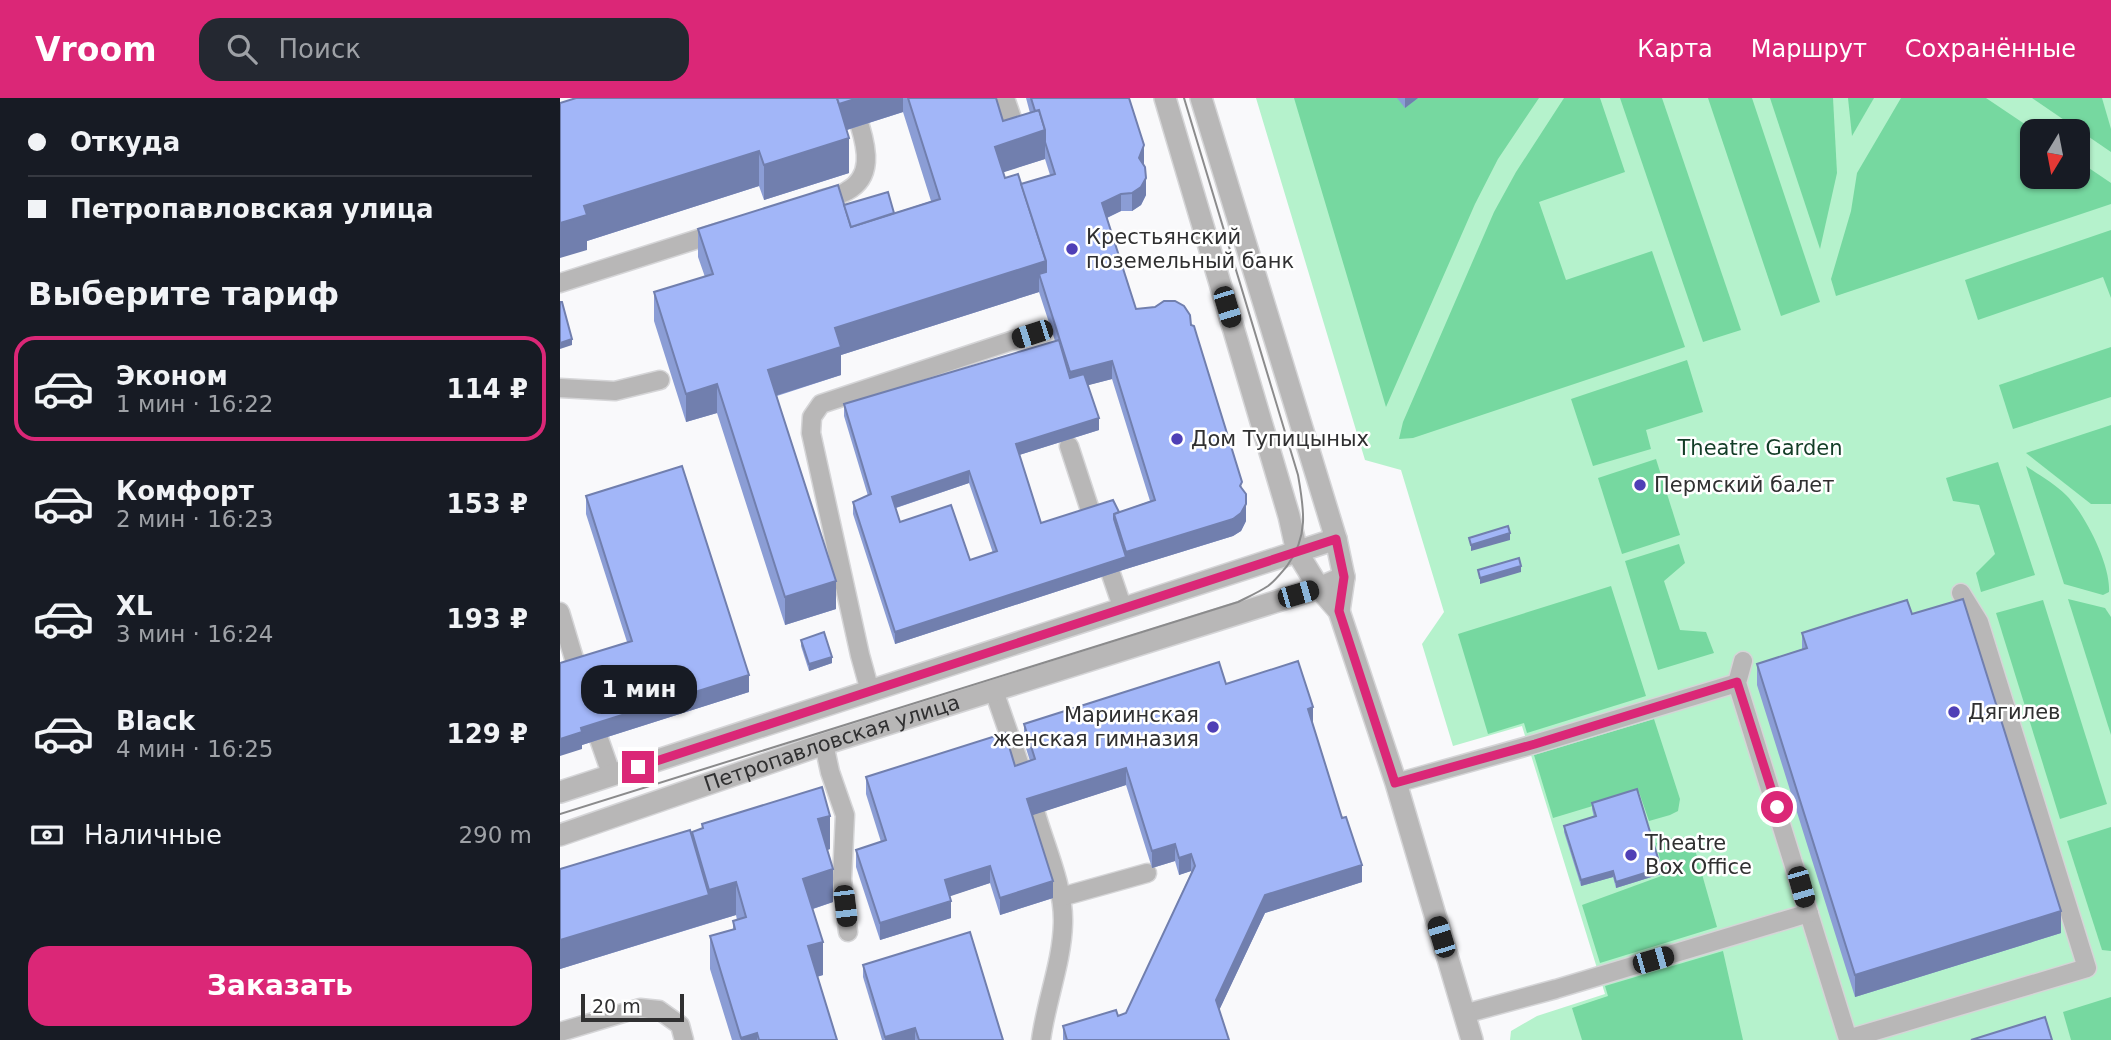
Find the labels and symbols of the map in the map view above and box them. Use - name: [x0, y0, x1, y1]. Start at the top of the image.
- north arrow: [2020, 119, 2090, 189]
- place label: Крестьянский поземельный банк: [1086, 225, 1294, 273]
- marker: Крестьянский поземельный банк: [1064, 241, 1080, 257]
- car: [1211, 284, 1244, 330]
- car: [1009, 318, 1056, 350]
- place label: Дом Тупицыных: [1191, 427, 1369, 451]
- marker: Дом Тупицыных: [1169, 431, 1185, 447]
- park label: Theatre Garden: [1677, 436, 1842, 460]
- place label: Пермский балет: [1654, 473, 1834, 497]
- marker: Пермский балет: [1632, 477, 1648, 493]
- car: [1275, 578, 1322, 610]
- callout: 1 мин: [580, 666, 696, 714]
- street label: Петропавловская улица: [701, 690, 963, 796]
- place label: Дягилев: [1968, 700, 2060, 724]
- place label: Мариинская женская гимназия: [992, 703, 1199, 751]
- marker: Дягилев: [1946, 704, 1962, 720]
- marker: Мариинская женская гимназия: [1205, 719, 1221, 735]
- route end: [622, 751, 654, 783]
- route start: [1761, 791, 1793, 823]
- place label: Theatre Box Office: [1644, 831, 1752, 879]
- marker: Theatre Box Office: [1623, 847, 1639, 863]
- car: [1786, 864, 1817, 910]
- car: [833, 884, 858, 928]
- car: [1425, 914, 1458, 960]
- car: [1630, 944, 1677, 976]
- scale bar: [581, 991, 684, 1023]

